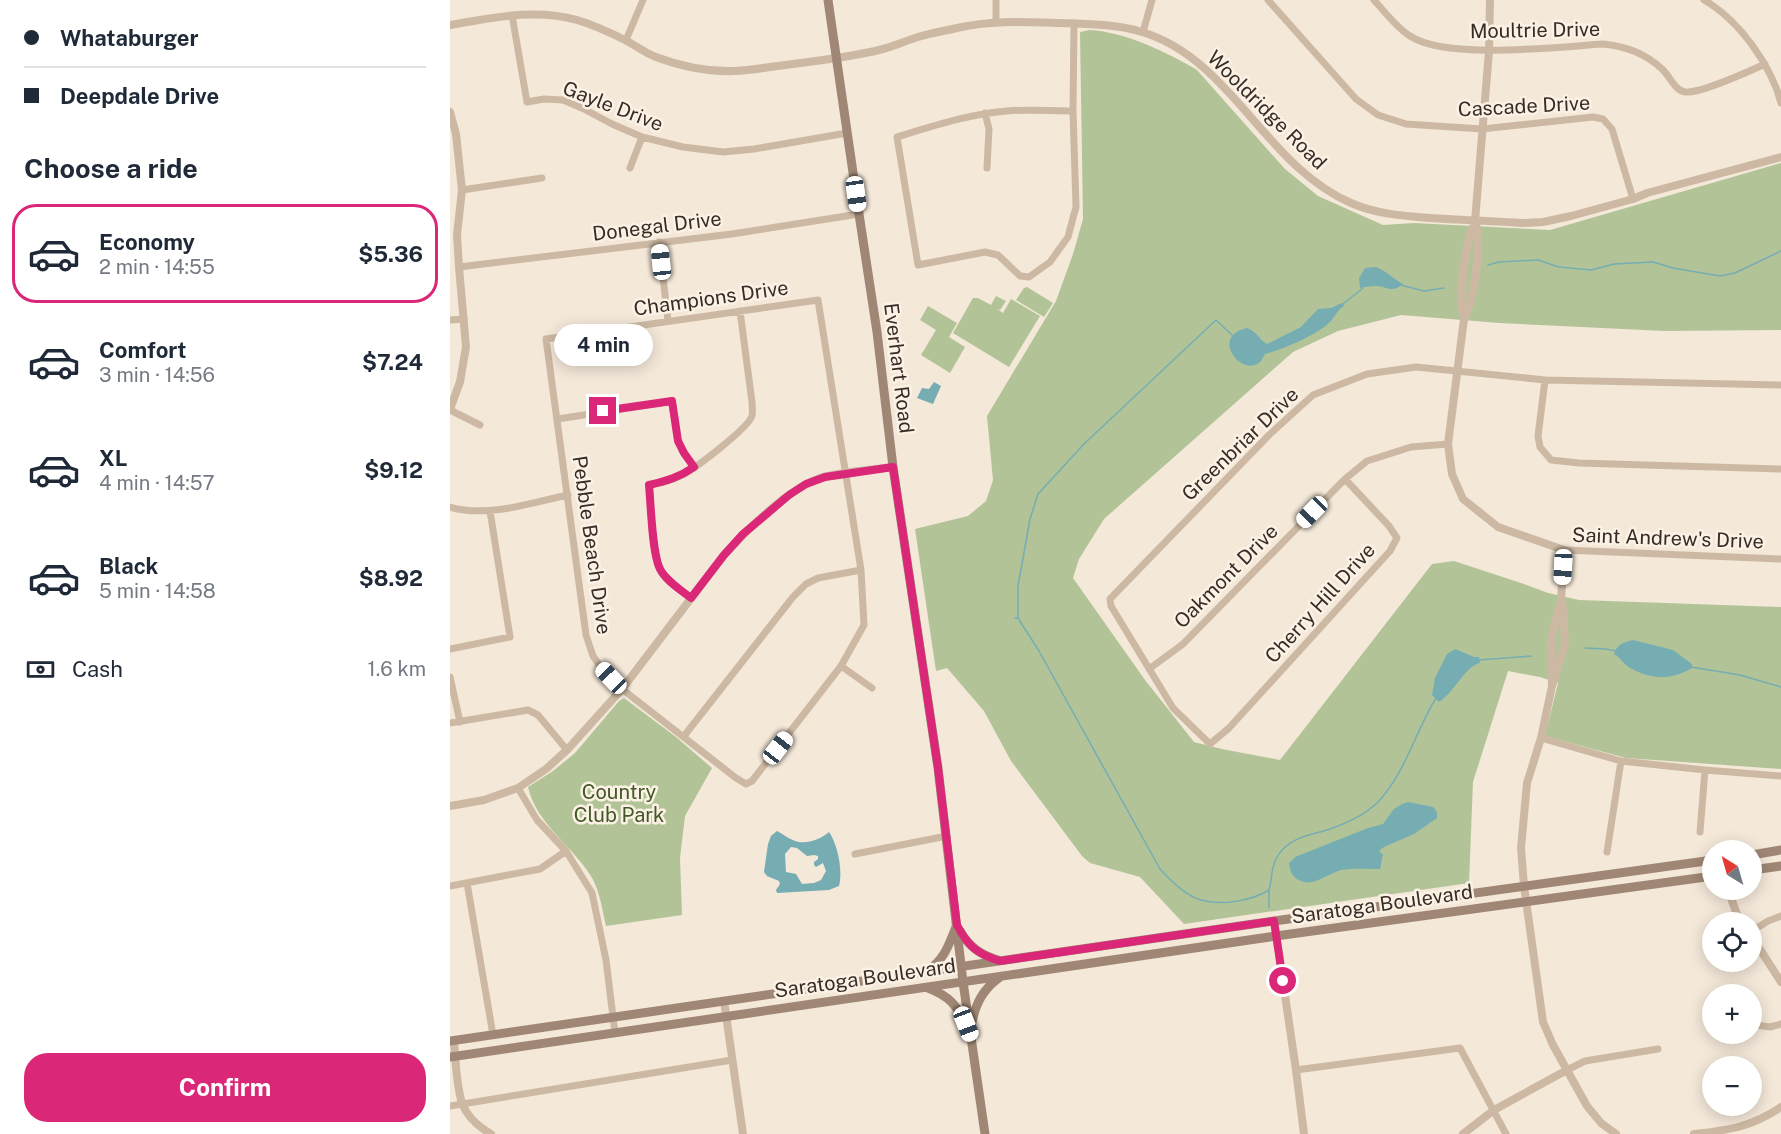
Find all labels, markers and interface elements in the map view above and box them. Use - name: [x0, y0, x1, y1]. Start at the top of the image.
- street label: Moultrie Drive: [1470, 17, 1600, 43]
- text: Whataburger: [60, 25, 199, 51]
- street label: Wooldridge Road: [1202, 45, 1332, 175]
- street label: Gayle Drive: [559, 76, 667, 136]
- text: Deepdale Drive: [60, 83, 219, 109]
- street label: Cascade Drive: [1457, 91, 1591, 121]
- text: Choose a ride: [24, 152, 198, 184]
- car: [845, 175, 867, 213]
- street label: Donegal Drive: [591, 206, 723, 246]
- icon: car: [27, 227, 81, 281]
- text: Economy: [99, 229, 195, 255]
- text: $5.36: [358, 241, 423, 267]
- car: [650, 243, 672, 281]
- text: 2 min · 14:55: [99, 255, 215, 279]
- street label: Champions Drive: [632, 275, 790, 321]
- street label: Everhart Road: [879, 301, 919, 435]
- callout: 4 min: [554, 324, 652, 366]
- text: 4 min: [577, 333, 630, 357]
- icon: car: [27, 335, 81, 389]
- text: Comfort: [99, 337, 186, 363]
- text: $7.24: [362, 349, 423, 375]
- text: 3 min · 14:56: [99, 363, 215, 387]
- street label: Greenbriar Drive: [1177, 382, 1303, 506]
- route end: [589, 397, 616, 424]
- icon: car: [27, 443, 81, 497]
- text: XL: [99, 445, 127, 471]
- street label: Pebble Beach Drive: [568, 454, 616, 636]
- text: $9.12: [364, 457, 423, 483]
- text: 4 min · 14:57: [99, 471, 215, 495]
- car: [1293, 493, 1331, 531]
- street label: Oakmont Drive: [1169, 519, 1283, 633]
- street label: Saint Andrew's Drive: [1572, 523, 1764, 553]
- street label: Cherry Hill Drive: [1260, 538, 1380, 668]
- car: [1553, 549, 1573, 585]
- icon: car: [27, 551, 81, 605]
- text: Black: [99, 553, 158, 579]
- text: $8.92: [359, 565, 423, 591]
- text: 5 min · 14:58: [99, 579, 216, 603]
- icon: cash: [24, 653, 57, 686]
- text: Cash: [72, 656, 123, 682]
- text: 1.6 km: [368, 657, 426, 681]
- car: [592, 659, 630, 697]
- car: [760, 728, 796, 768]
- park label: Country Club Park: [574, 780, 664, 827]
- north arrow: [1702, 840, 1762, 900]
- map controls: [1702, 840, 1762, 1116]
- street label: Saratoga Boulevard: [1290, 879, 1474, 929]
- button: locate: [1702, 912, 1762, 972]
- street label: Saratoga Boulevard: [773, 953, 957, 1003]
- route start: [1269, 967, 1296, 994]
- button: +: [1702, 984, 1762, 1044]
- car: [951, 1004, 981, 1044]
- button: Confirm: [24, 1053, 426, 1122]
- button: −: [1702, 1056, 1762, 1116]

